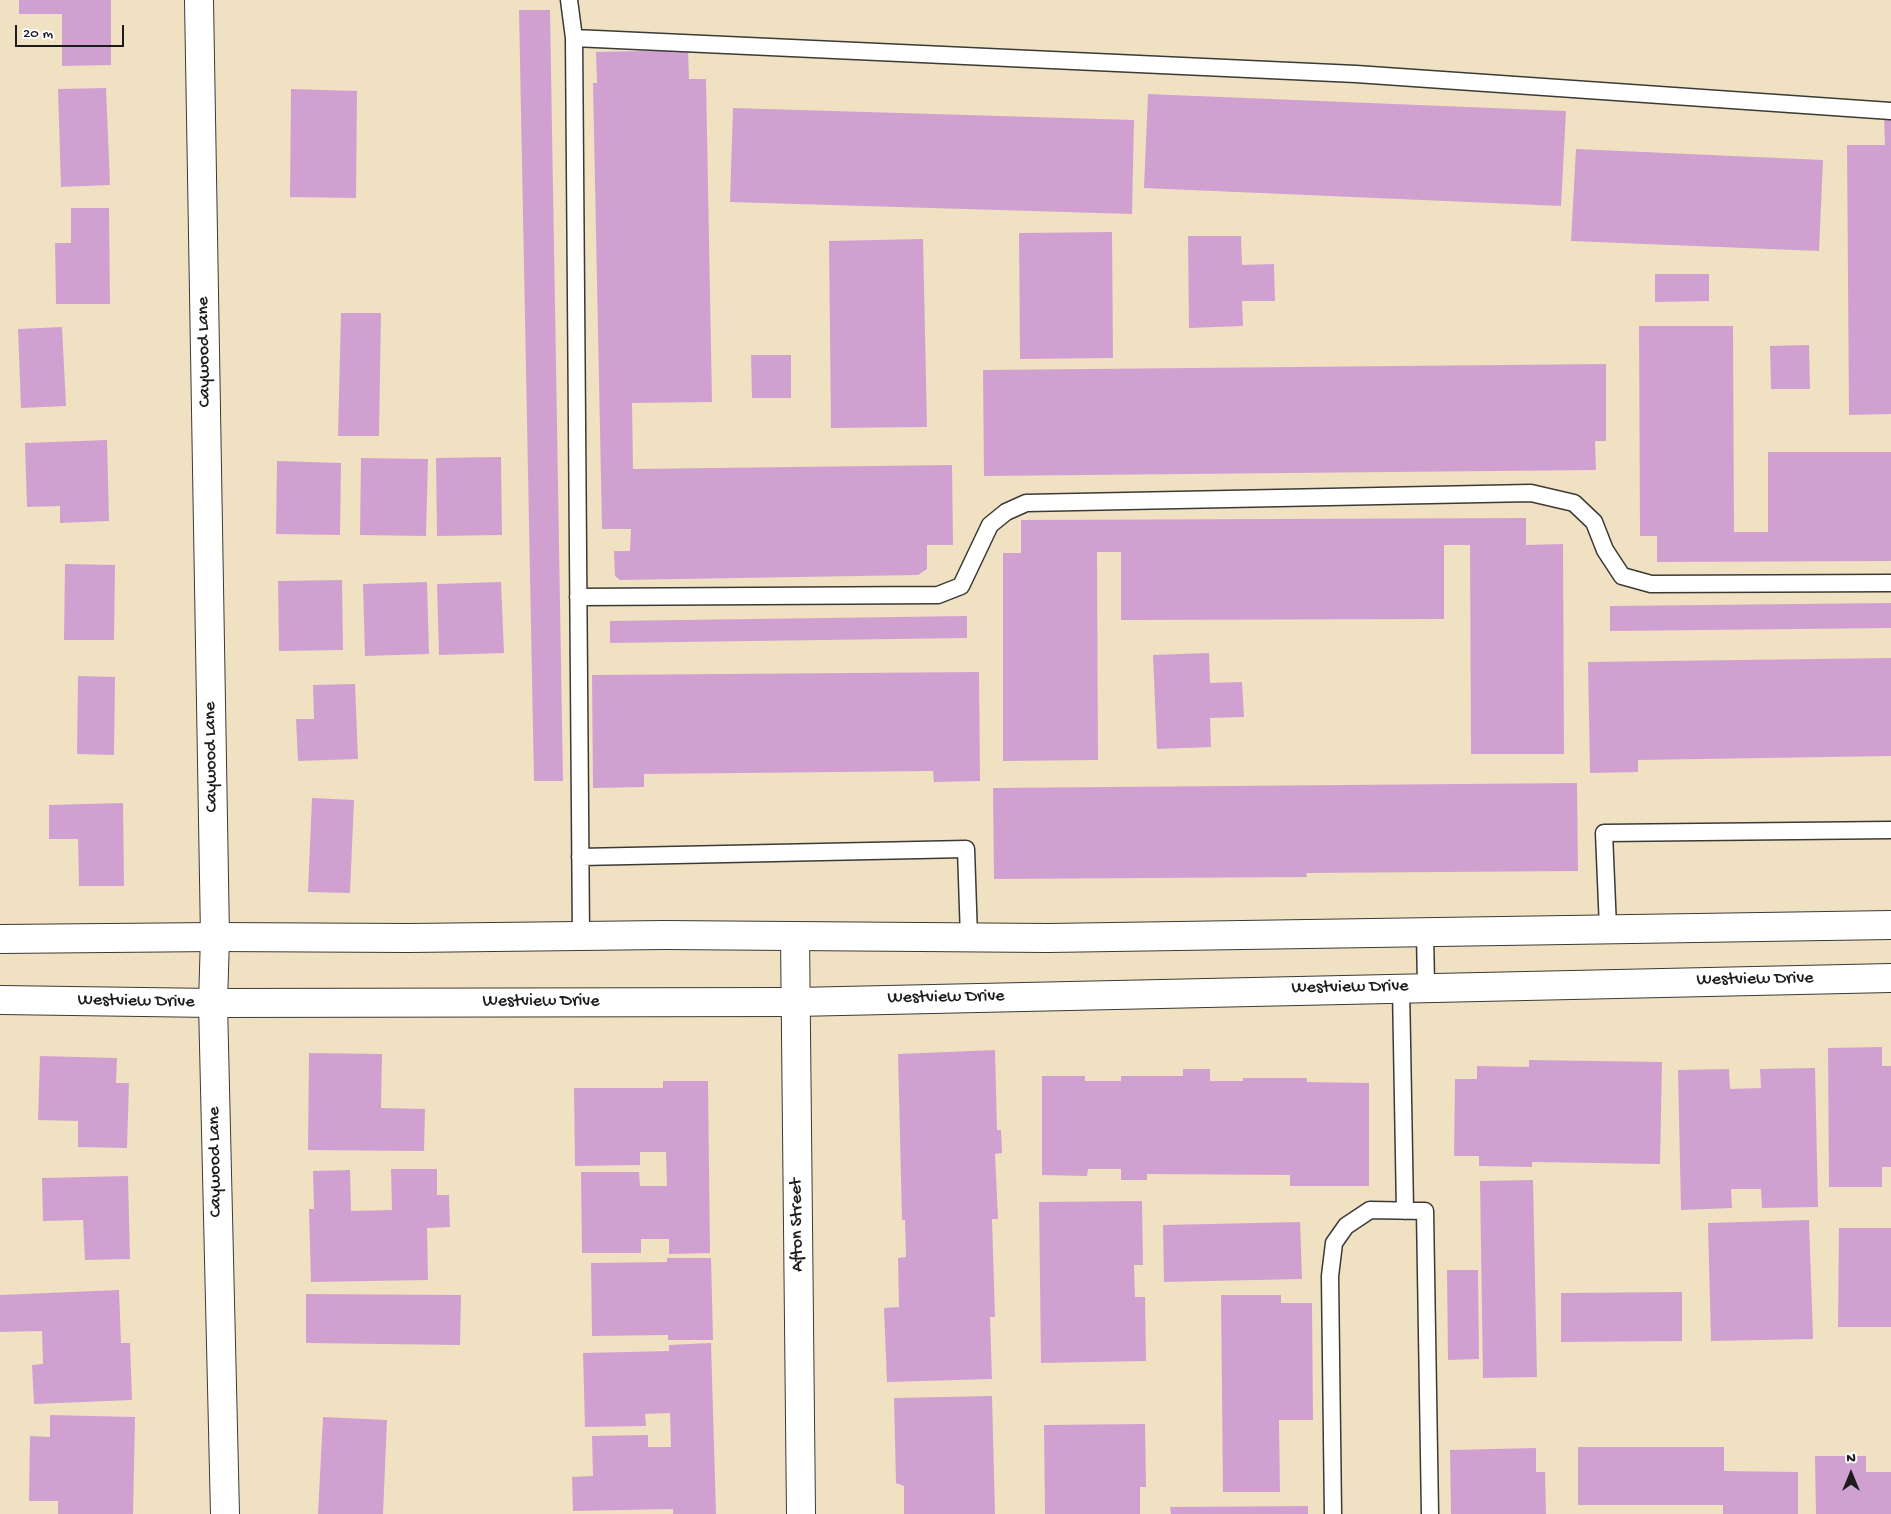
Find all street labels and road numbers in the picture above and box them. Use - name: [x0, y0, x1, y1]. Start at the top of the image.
- street label: Caywood Lane: [193, 297, 217, 407]
- street label: Caywood Lane: [200, 702, 224, 812]
- street label: Westview Drive: [1696, 968, 1814, 992]
- street label: Westview Drive: [1291, 976, 1409, 1000]
- street label: Westview Drive: [887, 986, 1005, 1010]
- street label: Westview Drive: [77, 990, 195, 1014]
- street label: Westview Drive: [482, 991, 600, 1013]
- street label: Caywood Lane: [204, 1107, 228, 1217]
- street label: Afton Street: [786, 1178, 810, 1272]

